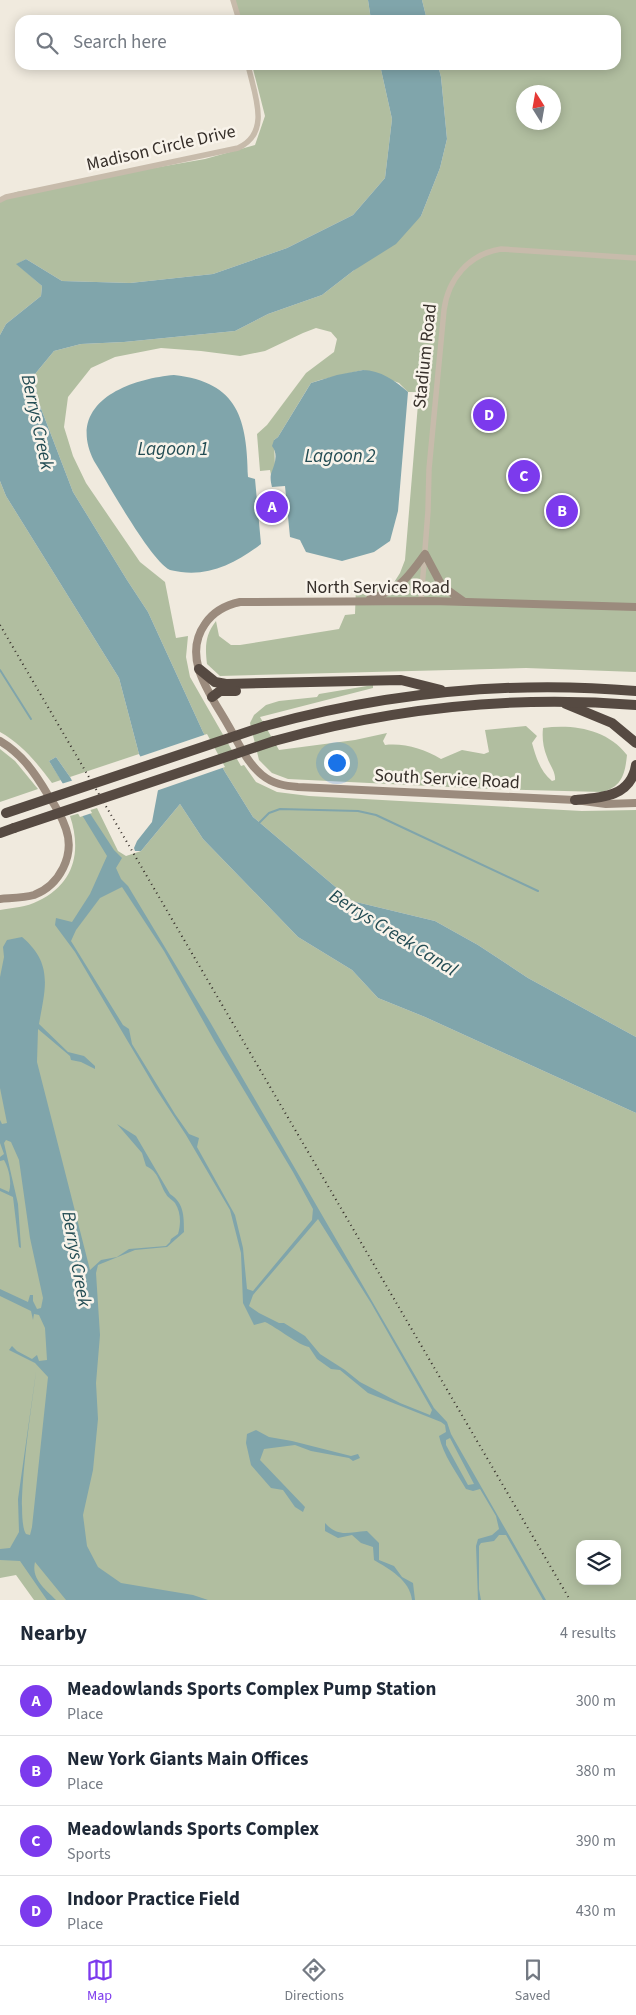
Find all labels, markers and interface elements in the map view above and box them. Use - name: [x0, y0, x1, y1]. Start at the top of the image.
- search box: [15, 15, 621, 70]
- icon: search: [33, 29, 61, 57]
- text: Search here: [73, 29, 167, 56]
- north arrow: [516, 85, 561, 130]
- street label: Madison Circle Drive: [84, 119, 238, 177]
- street label: Stadium Road: [407, 302, 443, 410]
- water label: Berrys Creek: [14, 372, 60, 473]
- pin: D: [473, 396, 505, 434]
- water label: Lagoon 1: [137, 436, 209, 463]
- water label: Lagoon 2: [304, 443, 376, 470]
- pin: C: [508, 457, 540, 495]
- pin: A: [256, 488, 288, 526]
- pin: B: [546, 492, 578, 530]
- street label: North Service Road: [306, 575, 450, 600]
- your location: [324, 750, 350, 776]
- street label: South Service Road: [374, 763, 520, 795]
- water label: Berrys Creek Canal: [324, 883, 462, 983]
- water label: Berrys Creek: [54, 1209, 98, 1310]
- map controls: [576, 1540, 621, 1585]
- button: layers: [576, 1540, 621, 1585]
- text: Nearby: [20, 1618, 87, 1648]
- text: 4 results: [560, 1622, 616, 1644]
- text: Meadowlands Sports Complex Pump Station: [67, 1676, 436, 1703]
- text: A: [31, 1690, 41, 1712]
- text: 300 m: [576, 1690, 616, 1712]
- text: Place: [67, 1703, 103, 1725]
- text: New York Giants Main Offices: [67, 1746, 308, 1773]
- text: B: [31, 1760, 41, 1782]
- text: 380 m: [576, 1760, 616, 1782]
- text: Place: [67, 1773, 103, 1795]
- text: Meadowlands Sports Complex: [67, 1816, 319, 1843]
- text: C: [31, 1830, 41, 1852]
- text: 390 m: [576, 1830, 616, 1852]
- text: Sports: [67, 1843, 111, 1865]
- text: Indoor Practice Field: [67, 1886, 240, 1913]
- text: D: [31, 1900, 41, 1922]
- text: 430 m: [576, 1900, 616, 1922]
- text: Place: [67, 1913, 103, 1935]
- tab: Map: [86, 1956, 114, 2006]
- tab: Directions: [285, 1956, 344, 2006]
- tab: Saved: [515, 1956, 550, 2006]

